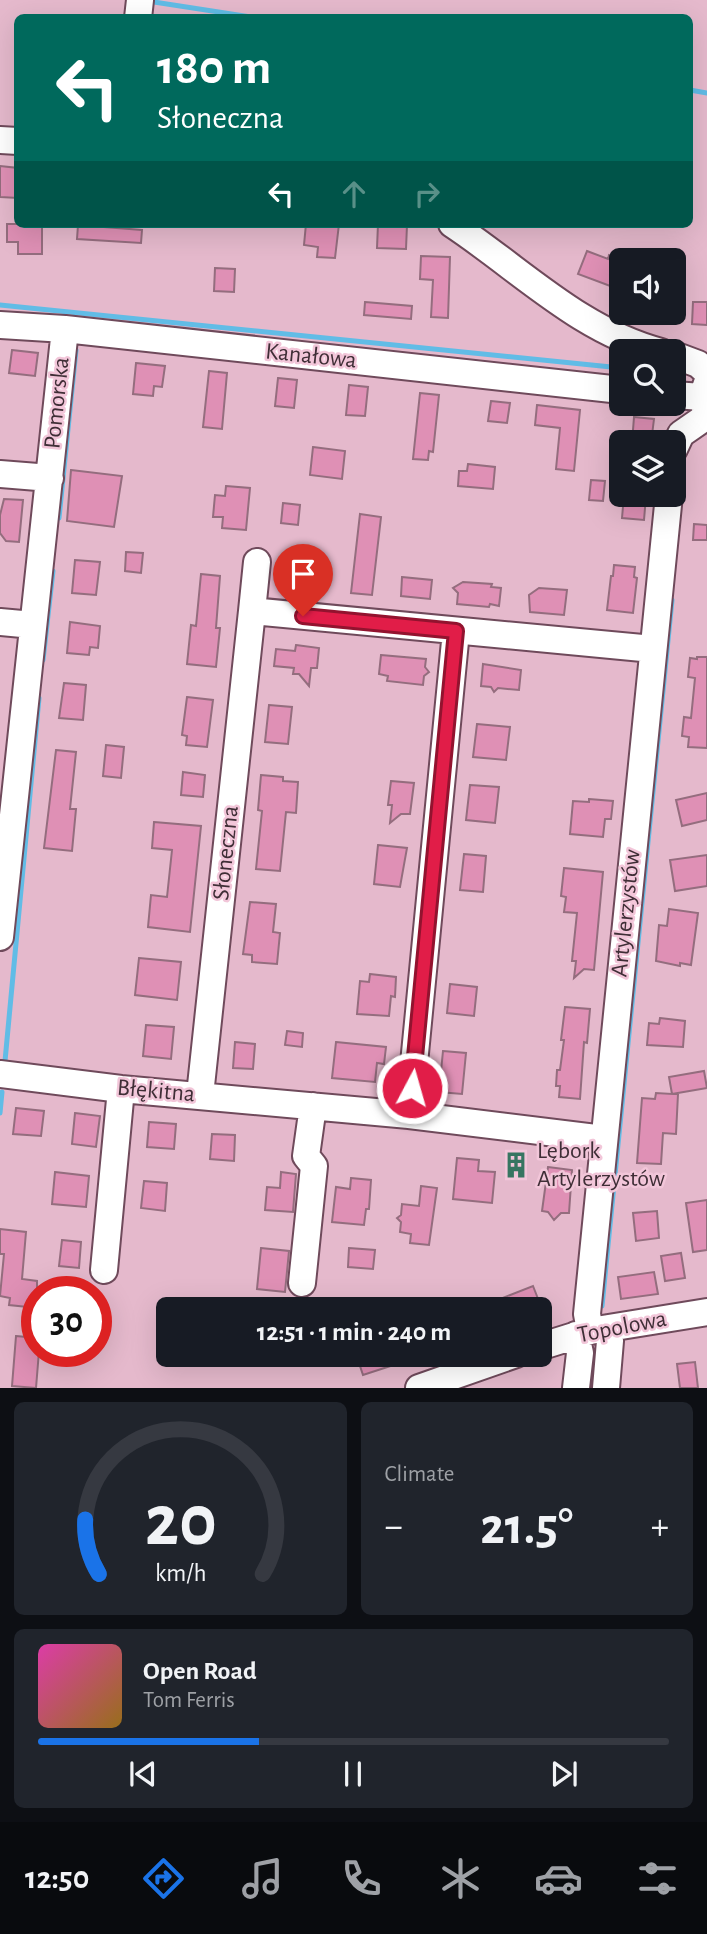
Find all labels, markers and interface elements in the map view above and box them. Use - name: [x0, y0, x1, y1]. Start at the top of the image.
- icon: left: [42, 42, 133, 133]
- text: 180 m: [157, 44, 271, 93]
- text: Słoneczna: [157, 102, 284, 134]
- icon: left: [262, 175, 300, 213]
- icon: ahead: [335, 175, 373, 213]
- icon: right: [408, 175, 446, 213]
- map controls: [609, 248, 686, 507]
- button: sound: [609, 248, 686, 325]
- street label: Kanałowa: [264, 339, 358, 373]
- button: search: [609, 339, 686, 416]
- street label: Pomorska: [40, 356, 74, 450]
- button: layers: [609, 430, 686, 507]
- pin: [273, 544, 333, 616]
- icon: arrive: [284, 555, 322, 593]
- street label: Słoneczna: [209, 804, 243, 902]
- street label: Artylerzystów: [607, 848, 645, 978]
- position arrow: [375, 1051, 449, 1125]
- street label: Błękitna: [116, 1076, 196, 1106]
- place label: Lębork Artylerzystów: [537, 1139, 665, 1191]
- building icon: Lębork Artylerzystów: [501, 1150, 531, 1180]
- speed limit sign: 30: [21, 1276, 112, 1367]
- street label: Topolowa: [575, 1307, 669, 1347]
- text: 12:51 · 1 min · 240 m: [257, 1319, 451, 1345]
- text: Climate: [385, 1463, 454, 1486]
- text: 20: [144, 1487, 216, 1560]
- text: 21.5°: [480, 1501, 573, 1553]
- text: −: [385, 1508, 403, 1546]
- text: +: [651, 1508, 669, 1546]
- text: km/h: [154, 1561, 206, 1586]
- text: Open Road: [143, 1658, 257, 1684]
- text: Tom Ferris: [143, 1689, 235, 1712]
- icon: previous: [124, 1755, 162, 1793]
- icon: pause: [334, 1755, 372, 1793]
- icon: next: [545, 1755, 583, 1793]
- icon: directions: [139, 1854, 188, 1903]
- icon: music: [238, 1854, 287, 1903]
- icon: phone: [337, 1854, 386, 1903]
- icon: climate: [436, 1854, 485, 1903]
- icon: car: [534, 1854, 583, 1903]
- icon: filters: [633, 1854, 682, 1903]
- text: 12:50: [25, 1862, 89, 1894]

